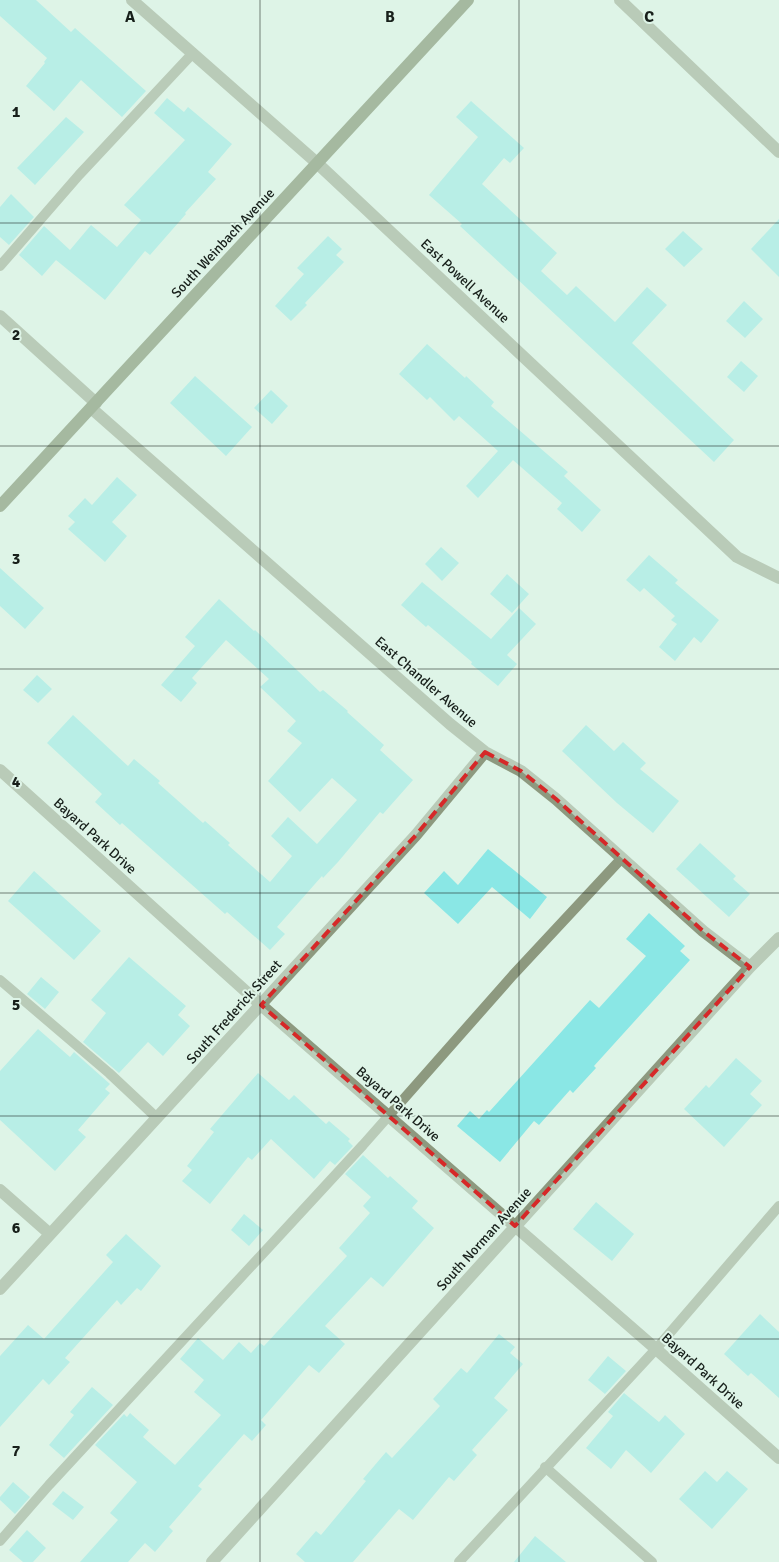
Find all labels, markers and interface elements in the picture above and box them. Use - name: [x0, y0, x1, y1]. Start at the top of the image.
- text: A: [125, 7, 136, 27]
- text: B: [385, 7, 395, 27]
- text: C: [644, 7, 654, 27]
- text: 1: [12, 102, 21, 122]
- street label: South Weinbach Avenue: [168, 185, 278, 301]
- street label: East Powell Avenue: [417, 235, 513, 327]
- text: 2: [12, 325, 20, 345]
- text: 3: [12, 549, 20, 569]
- street label: East Chandler Avenue: [371, 633, 481, 731]
- text: 4: [12, 772, 21, 792]
- street label: Bayard Park Drive: [50, 794, 140, 878]
- street label: South Frederick Street: [183, 956, 285, 1067]
- text: 5: [12, 995, 20, 1015]
- street label: Bayard Park Drive: [353, 1063, 443, 1145]
- street label: South Norman Avenue: [433, 1184, 535, 1294]
- text: 6: [12, 1218, 21, 1238]
- street label: Bayard Park Drive: [658, 1329, 748, 1413]
- text: 7: [12, 1441, 21, 1461]

